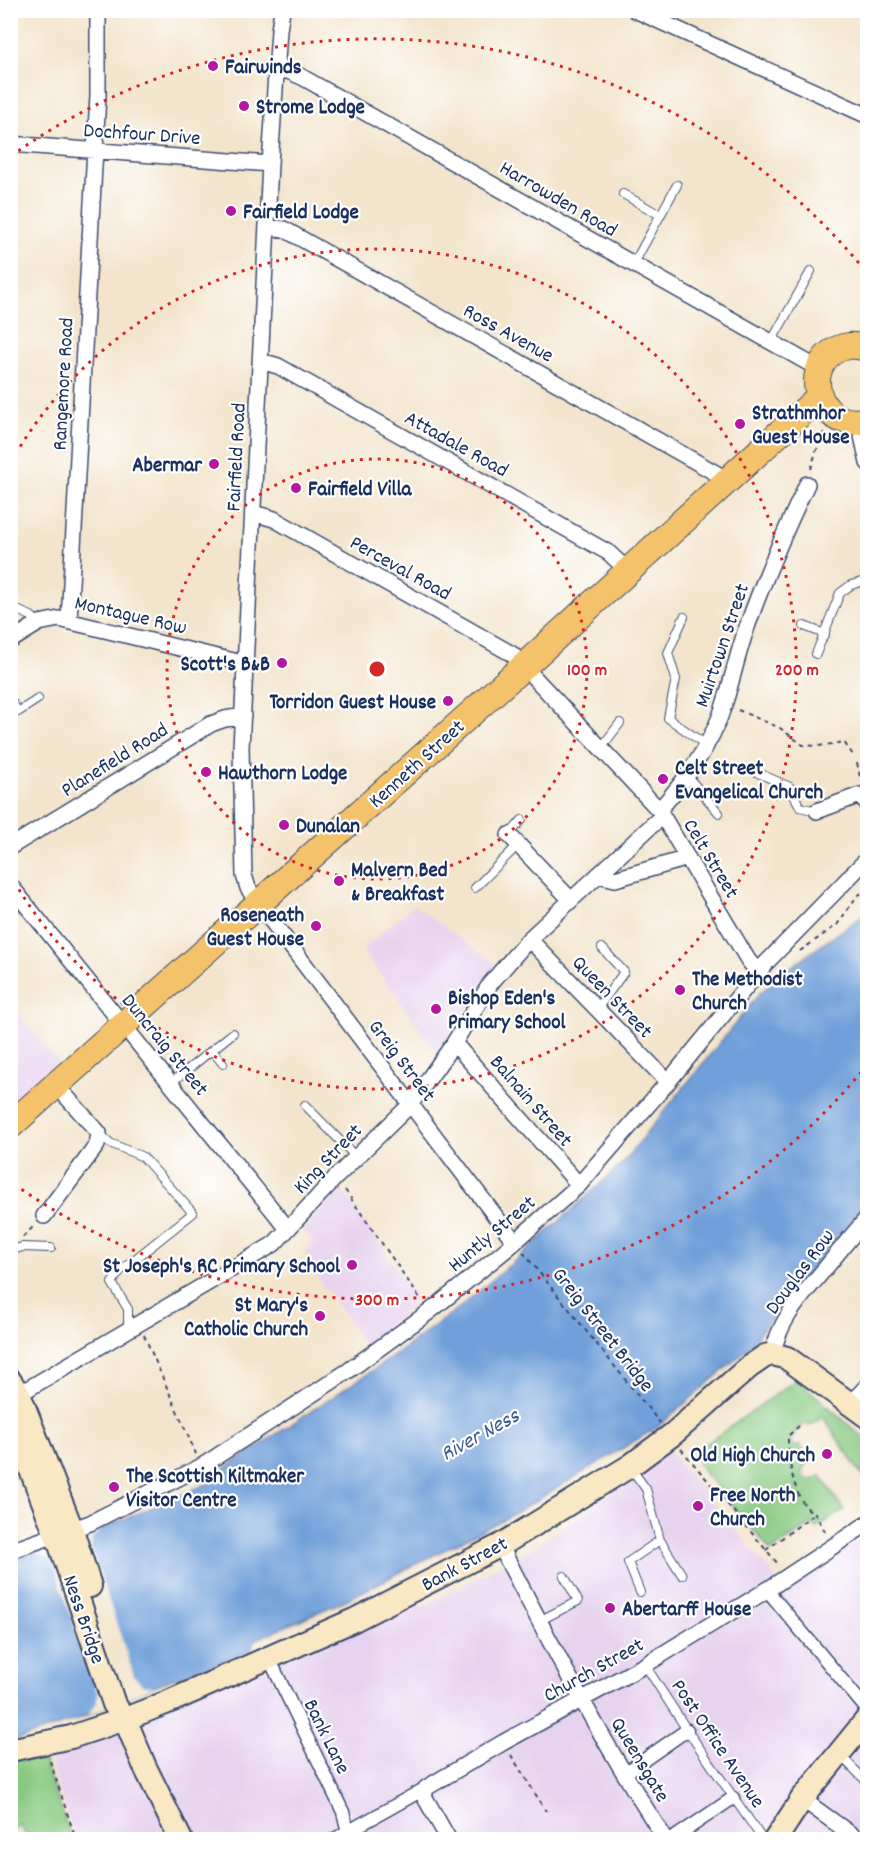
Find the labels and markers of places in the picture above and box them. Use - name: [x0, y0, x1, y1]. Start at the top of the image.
- place label: Fairwinds: [225, 54, 302, 84]
- marker: Fairwinds: [206, 59, 220, 73]
- place label: Strome Lodge: [256, 94, 365, 124]
- marker: Strome Lodge: [237, 99, 251, 113]
- place label: Fairfield Lodge: [243, 199, 359, 229]
- marker: Fairfield Lodge: [224, 204, 238, 218]
- place label: Strathmhor Guest House: [752, 400, 850, 454]
- marker: Strathmhor Guest House: [733, 417, 747, 431]
- place label: Abermar: [132, 452, 203, 482]
- marker: Abermar: [207, 457, 221, 471]
- place label: Fairfield Villa: [308, 476, 412, 506]
- marker: Fairfield Villa: [289, 481, 303, 495]
- place label: Scott's B&B: [181, 651, 270, 681]
- marker: Scott's B&B: [275, 656, 289, 670]
- centre of rings: [367, 659, 387, 679]
- place label: Torridon Guest House: [269, 689, 436, 719]
- marker: Torridon Guest House: [441, 694, 455, 708]
- place label: Celt Street Evangelical Church: [675, 755, 823, 809]
- place label: Hawthorn Lodge: [218, 760, 347, 790]
- marker: Hawthorn Lodge: [199, 765, 213, 779]
- marker: Celt Street Evangelical Church: [656, 772, 670, 786]
- place label: Dunalan: [296, 813, 360, 843]
- marker: Dunalan: [277, 818, 291, 832]
- place label: Malvern Bed & Breakfast: [351, 857, 448, 911]
- marker: Malvern Bed & Breakfast: [332, 874, 346, 888]
- place label: Roseneath Guest House: [206, 902, 304, 956]
- marker: Roseneath Guest House: [309, 919, 323, 933]
- place label: The Methodist Church: [692, 966, 803, 1020]
- marker: The Methodist Church: [673, 983, 687, 997]
- place label: Bishop Eden's Primary School: [448, 985, 567, 1039]
- marker: Bishop Eden's Primary School: [429, 1002, 443, 1016]
- place label: St Joseph's RC Primary School: [103, 1253, 341, 1283]
- marker: St Joseph's RC Primary School: [345, 1258, 359, 1272]
- place label: St Mary's Catholic Church: [184, 1292, 308, 1346]
- marker: St Mary's Catholic Church: [313, 1309, 327, 1323]
- place label: Old High Church: [690, 1442, 815, 1472]
- marker: Old High Church: [820, 1447, 834, 1461]
- place label: The Scottish Kiltmaker Visitor Centre: [126, 1463, 305, 1517]
- marker: The Scottish Kiltmaker Visitor Centre: [107, 1480, 121, 1494]
- place label: Free North Church: [710, 1482, 796, 1536]
- marker: Free North Church: [691, 1499, 705, 1513]
- place label: Abertarff House: [622, 1596, 751, 1626]
- marker: Abertarff House: [603, 1601, 617, 1615]

